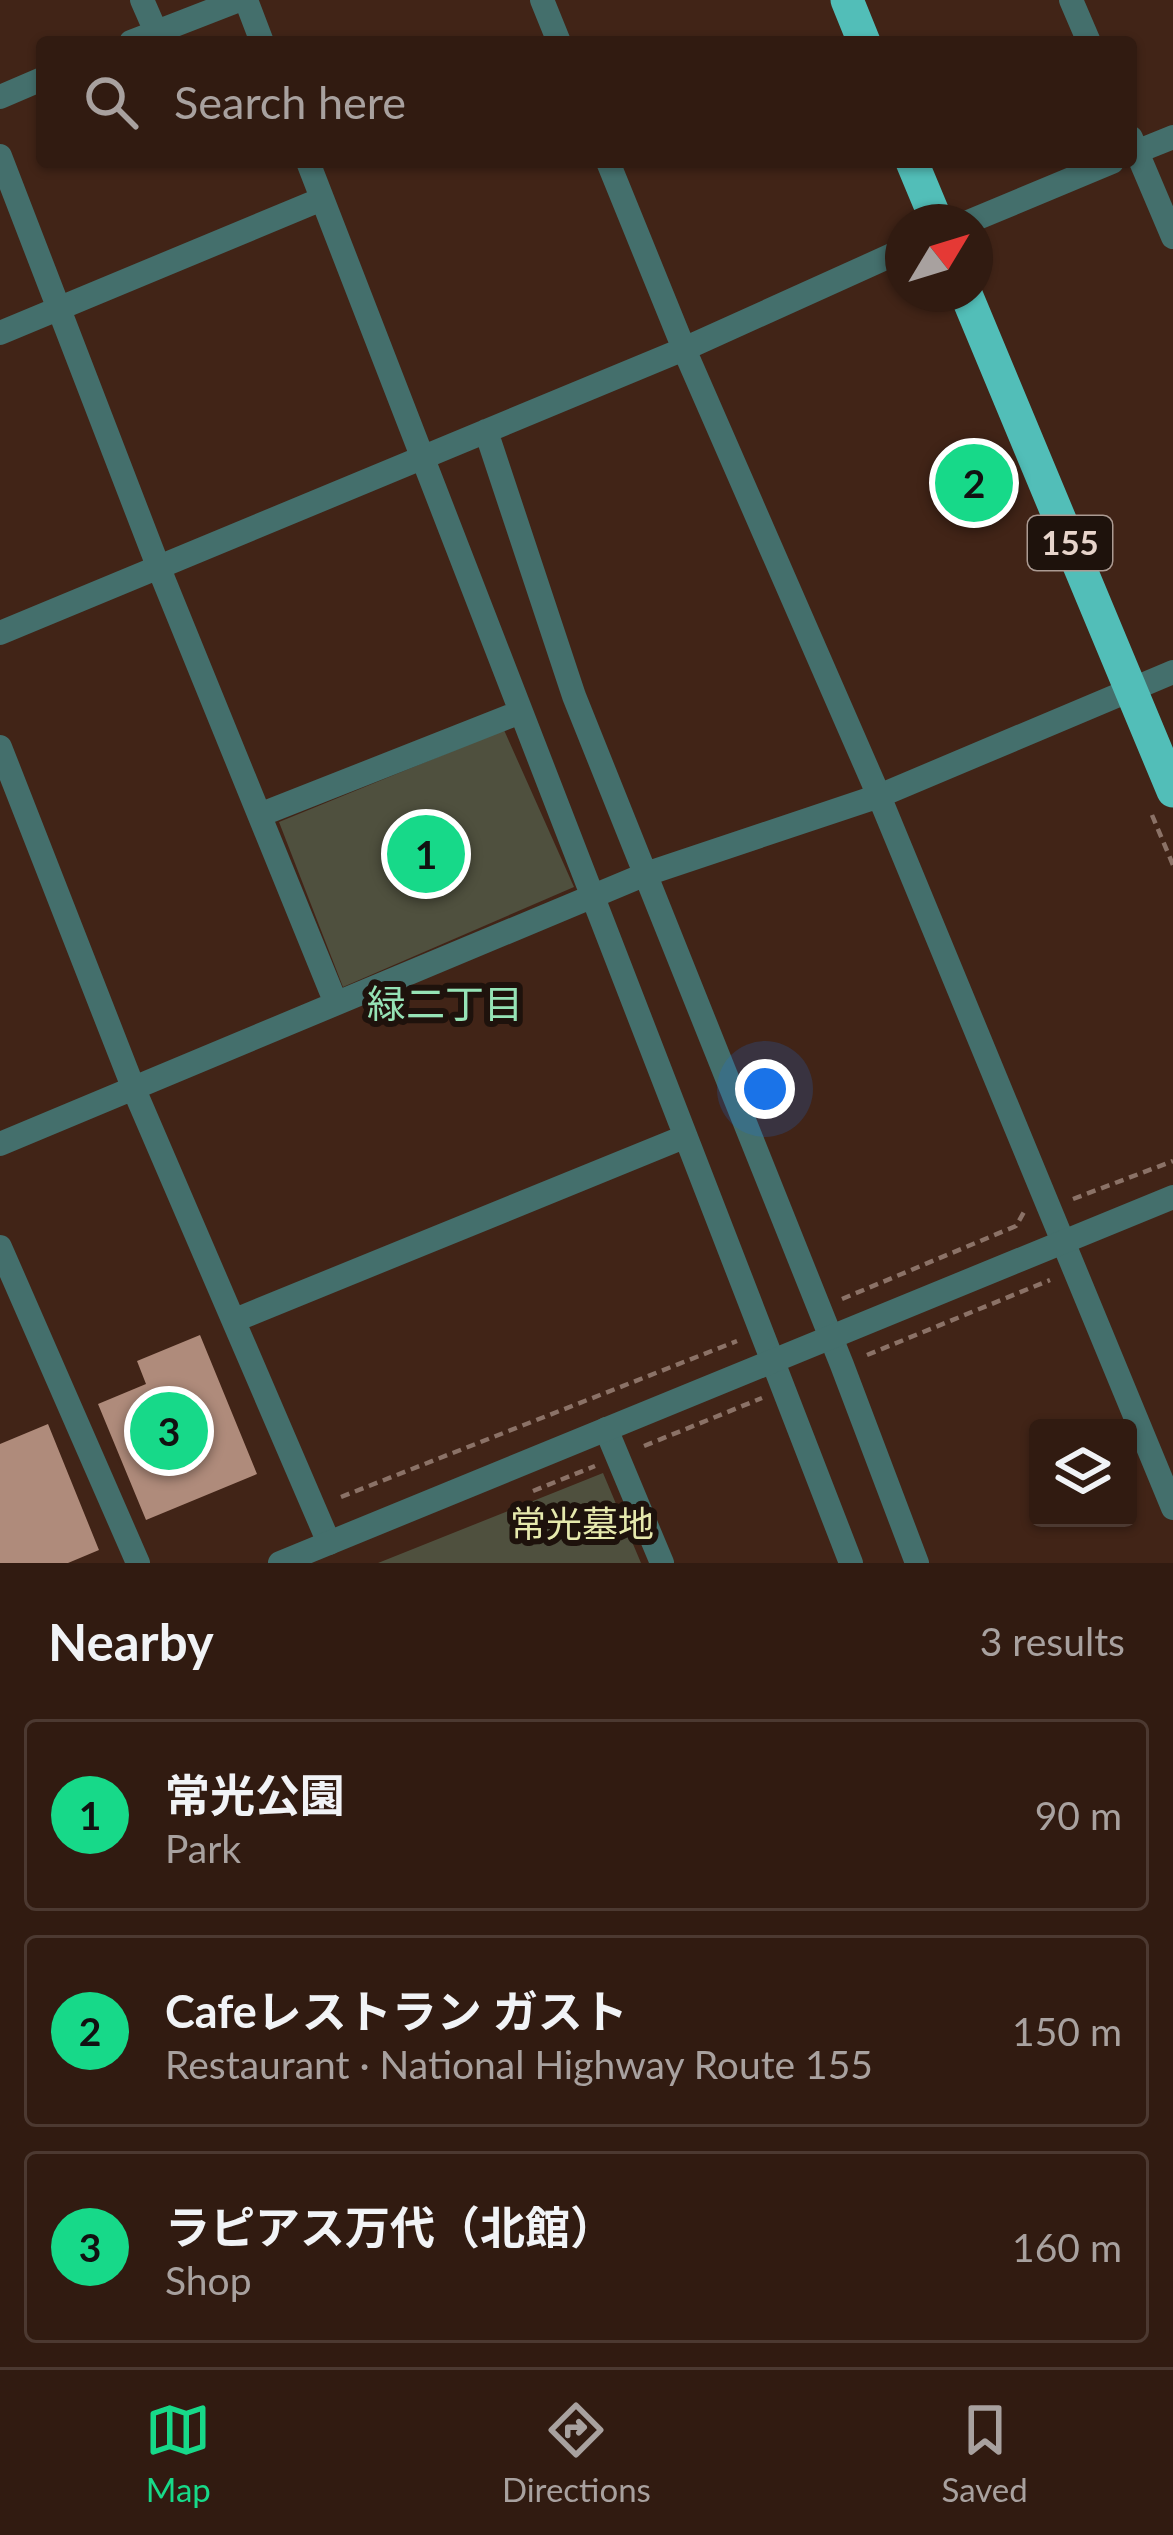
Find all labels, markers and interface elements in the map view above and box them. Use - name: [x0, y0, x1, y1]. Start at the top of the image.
- search box: [36, 36, 1137, 168]
- icon: search: [78, 69, 144, 135]
- text: Search here: [174, 75, 406, 129]
- north arrow: [885, 204, 993, 312]
- pin: 2: [935, 438, 1013, 528]
- road number: 155: [1028, 516, 1112, 570]
- pin: 1: [387, 809, 465, 899]
- district label: 緑二丁目: [367, 980, 523, 1026]
- your location: [735, 1059, 795, 1119]
- pin: 3: [130, 1386, 208, 1476]
- map controls: [1029, 1419, 1137, 1527]
- button: layers: [1029, 1419, 1137, 1527]
- park label: 常光墓地: [510, 1501, 654, 1545]
- text: Nearby: [48, 1611, 214, 1672]
- text: 3 results: [980, 1618, 1125, 1664]
- text: 常光公園: [165, 1768, 345, 1822]
- text: 1: [79, 1792, 101, 1838]
- text: 90 m: [1035, 1792, 1122, 1838]
- text: Park: [165, 1825, 241, 1871]
- text: Cafeレストラン ガスト: [165, 1984, 628, 2038]
- text: 2: [79, 2008, 101, 2054]
- text: 150 m: [1012, 2008, 1122, 2054]
- text: Restaurant · National Highway Route 155: [165, 2041, 873, 2087]
- text: ラピアス万代（北館）: [165, 2200, 615, 2254]
- text: 3: [79, 2224, 101, 2270]
- text: 160 m: [1012, 2224, 1122, 2270]
- text: Shop: [165, 2257, 252, 2303]
- tab: Map: [145, 2397, 211, 2509]
- tab: Directions: [502, 2397, 651, 2509]
- tab: Saved: [941, 2397, 1028, 2509]

